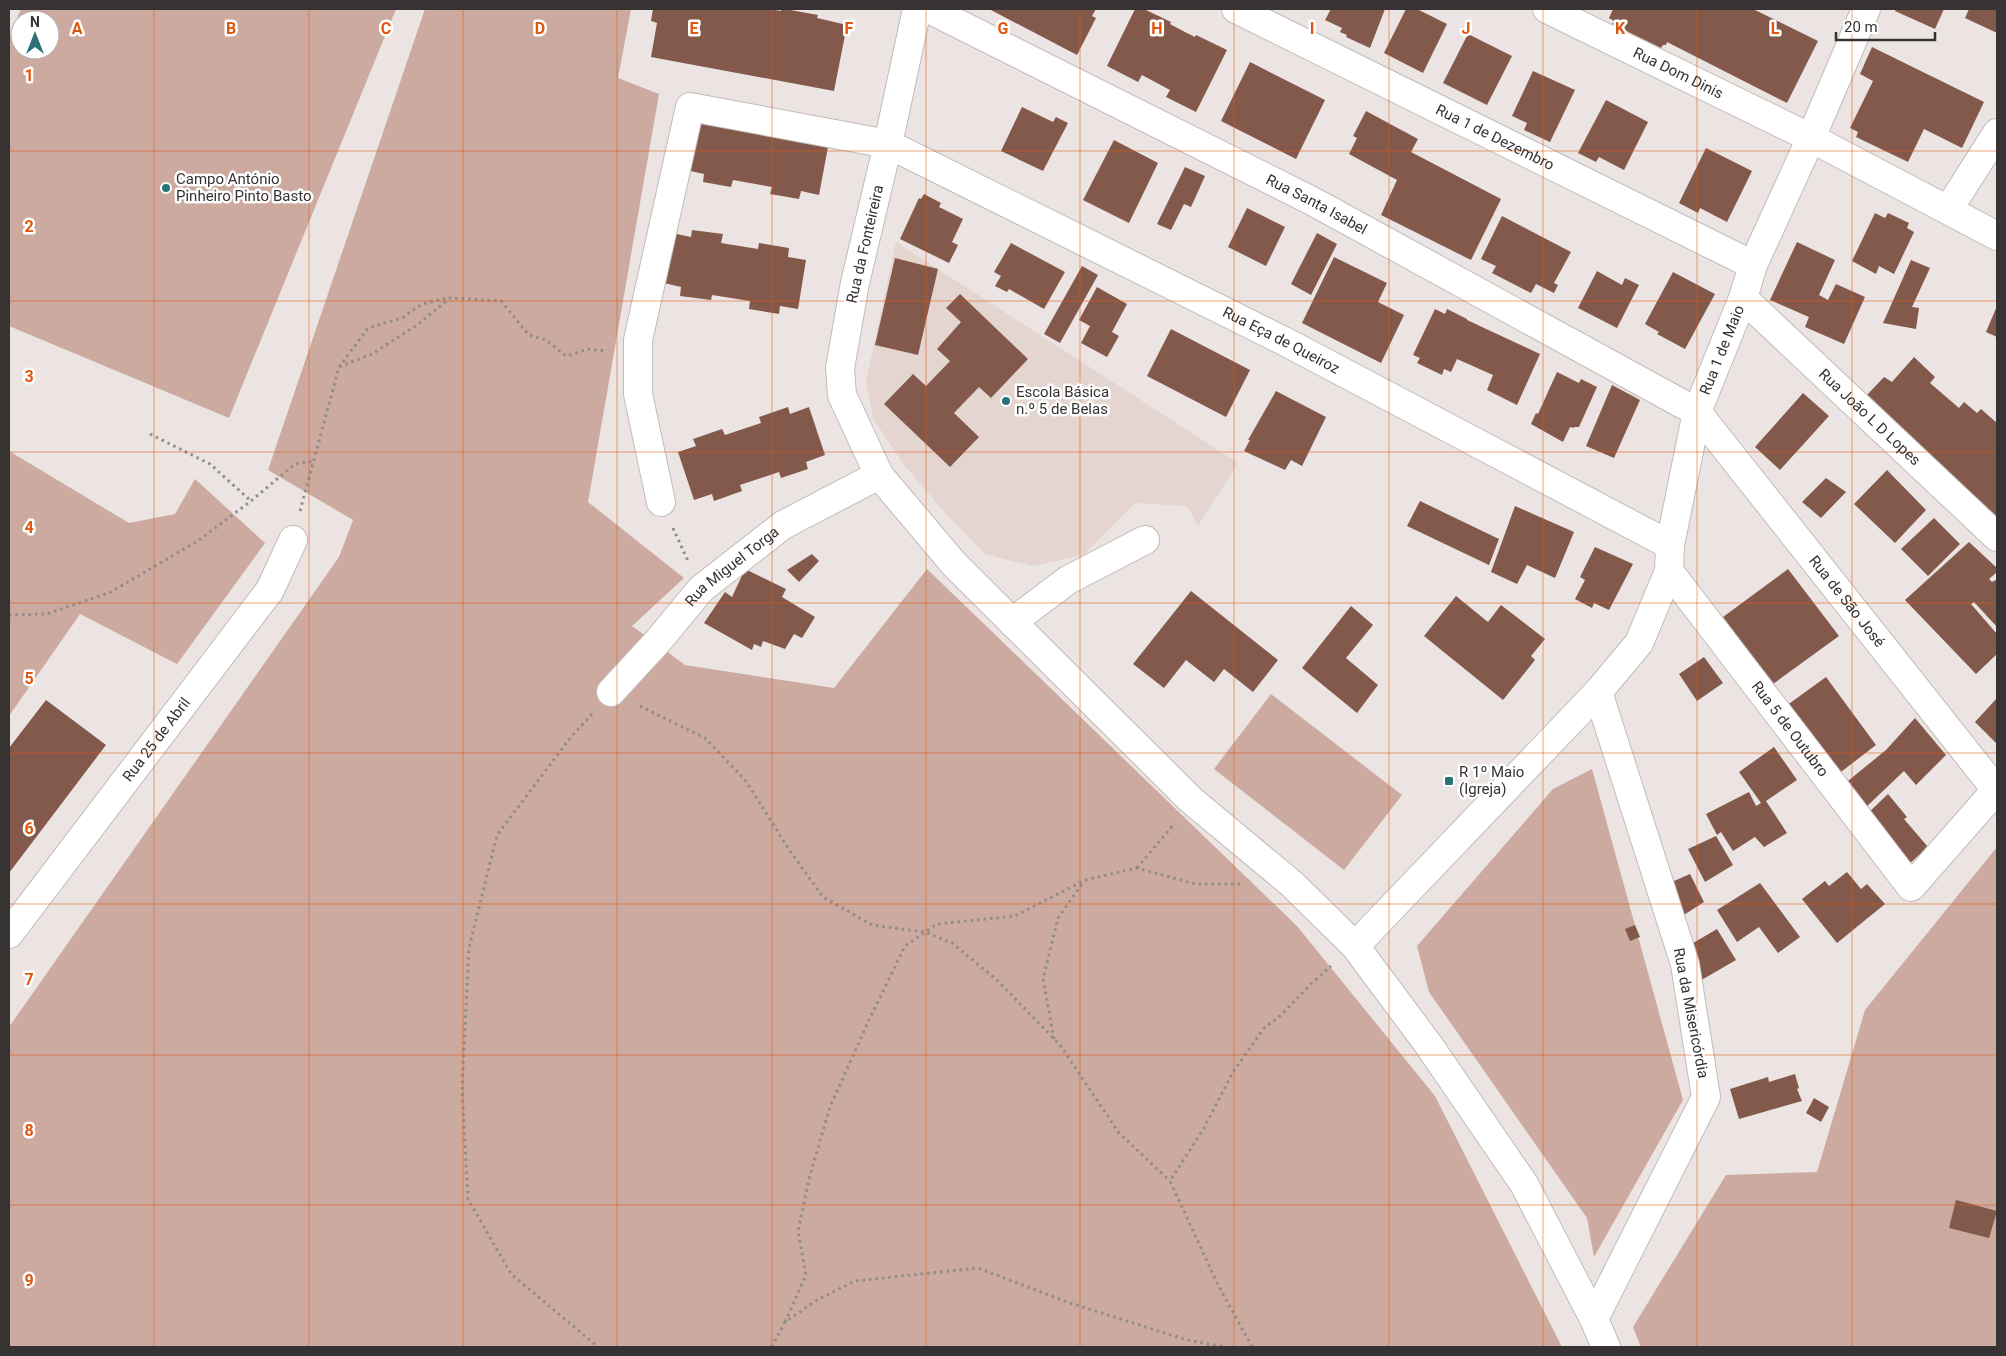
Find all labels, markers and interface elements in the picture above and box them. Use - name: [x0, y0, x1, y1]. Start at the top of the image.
- north arrow: [10, 10, 60, 60]
- scale bar: [1836, 10, 1935, 42]
- text: N: [30, 14, 40, 30]
- text: 20 m: [1844, 18, 1878, 36]
- text: A: [72, 19, 83, 38]
- text: B: [226, 19, 236, 38]
- text: C: [381, 19, 391, 38]
- text: D: [535, 19, 545, 38]
- text: E: [690, 19, 699, 38]
- text: F: [845, 19, 854, 38]
- text: G: [998, 19, 1009, 38]
- text: H: [1151, 19, 1163, 38]
- text: I: [1310, 19, 1314, 38]
- text: J: [1462, 19, 1470, 38]
- text: K: [1615, 19, 1626, 38]
- text: L: [1771, 19, 1780, 38]
- street label: Rua Dom Dinis: [1630, 44, 1726, 103]
- text: 1: [24, 66, 34, 85]
- street label: Rua 1 de Dezembro: [1433, 100, 1557, 174]
- place label: Campo António Pinheiro Pinto Basto: [176, 170, 311, 205]
- street label: Rua Santa Isabel: [1263, 170, 1370, 238]
- marker: Campo António Pinheiro Pinto Basto: [160, 182, 172, 194]
- street label: Rua da Fonteireira: [843, 183, 887, 305]
- text: 2: [24, 217, 34, 236]
- street label: Rua 1 de Maio: [1696, 302, 1748, 398]
- street label: Rua Eça de Queiroz: [1220, 303, 1343, 378]
- street label: Rua João L D Lopes: [1815, 365, 1924, 469]
- text: 3: [24, 367, 34, 386]
- place label: Escola Básica n.º 5 de Belas: [1016, 383, 1109, 418]
- marker: Escola Básica n.º 5 de Belas: [1000, 395, 1012, 407]
- text: 4: [24, 518, 34, 537]
- street label: Rua Miguel Torga: [681, 523, 782, 610]
- street label: Rua de São José: [1805, 552, 1889, 651]
- text: 5: [24, 669, 34, 688]
- street label: Rua 5 de Outubro: [1748, 678, 1832, 780]
- street label: Rua 25 de Abril: [119, 694, 194, 785]
- place label: R 1º Maio (Igreja): [1459, 763, 1524, 798]
- marker: R 1º Maio (Igreja): [1443, 775, 1455, 787]
- text: 6: [24, 819, 34, 838]
- street label: Rua da Misericórdia: [1670, 946, 1712, 1080]
- text: 7: [24, 970, 34, 989]
- text: 8: [24, 1121, 34, 1140]
- text: 9: [24, 1271, 34, 1290]

